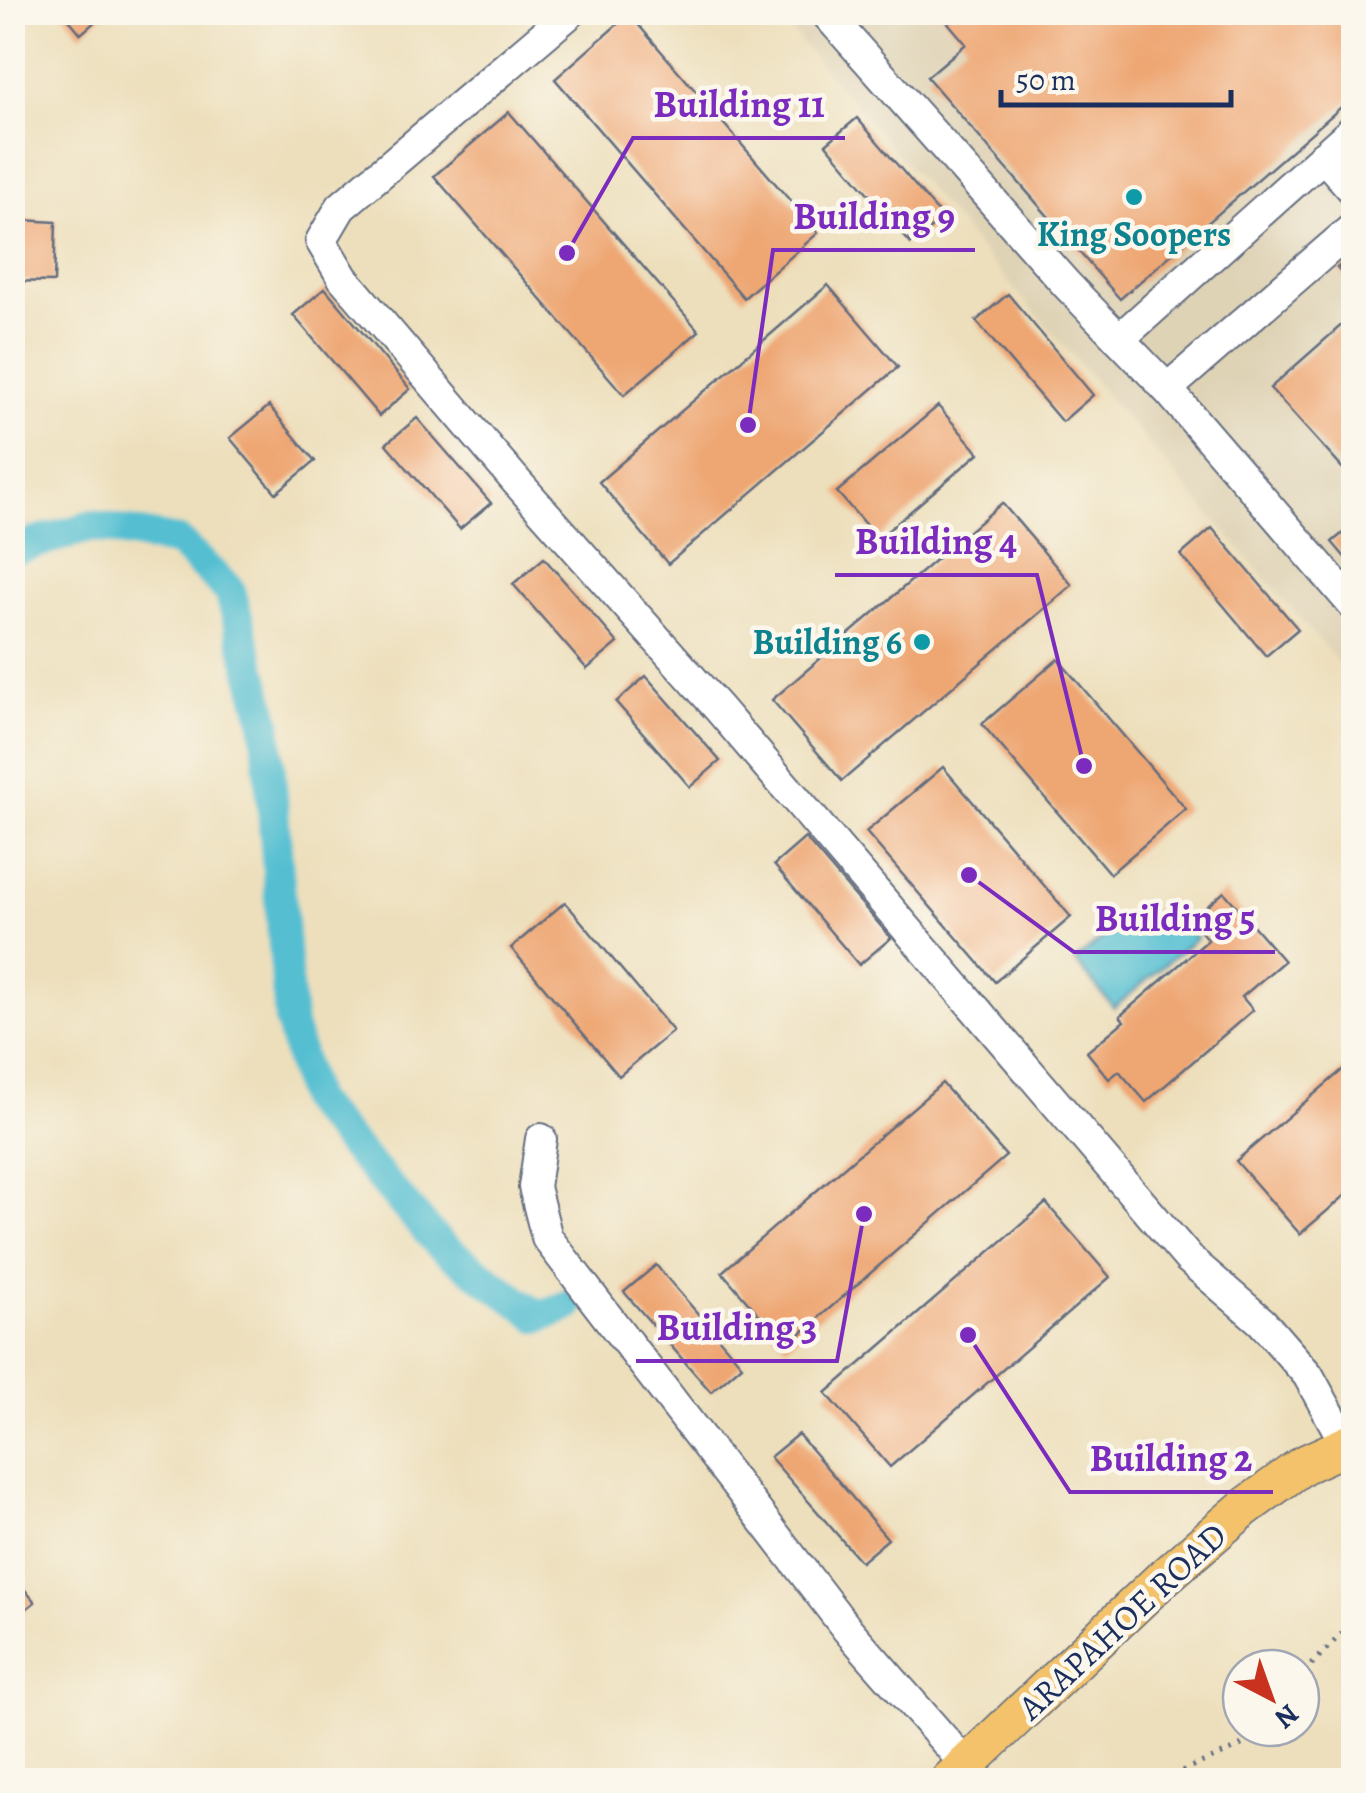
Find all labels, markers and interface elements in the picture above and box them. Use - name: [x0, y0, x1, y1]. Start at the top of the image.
- scale bar: [1001, 45, 1231, 107]
- text: 50 m: [1016, 60, 1076, 100]
- callout: Building 11: [633, 70, 845, 138]
- text: Building 11: [653, 78, 825, 130]
- callout: Building 9: [773, 182, 975, 250]
- marker: King Soopers: [1123, 186, 1145, 208]
- text: Building 9: [793, 190, 955, 242]
- place label: King Soopers: [1037, 210, 1231, 258]
- callout: Building 4: [835, 507, 1037, 575]
- text: Building 4: [855, 515, 1017, 567]
- place label: Building 6: [753, 618, 902, 666]
- marker: Building 6: [911, 631, 933, 653]
- callout: Building 5: [1074, 884, 1275, 952]
- text: Building 5: [1095, 892, 1255, 944]
- callout: Building 3: [636, 1293, 837, 1361]
- text: Building 3: [657, 1301, 817, 1353]
- callout: Building 2: [1070, 1424, 1273, 1492]
- text: Building 2: [1090, 1432, 1252, 1484]
- street label: ARAPAHOE ROAD: [1006, 1512, 1237, 1731]
- north arrow: [1221, 1648, 1321, 1748]
- text: N: [1267, 1695, 1307, 1737]

